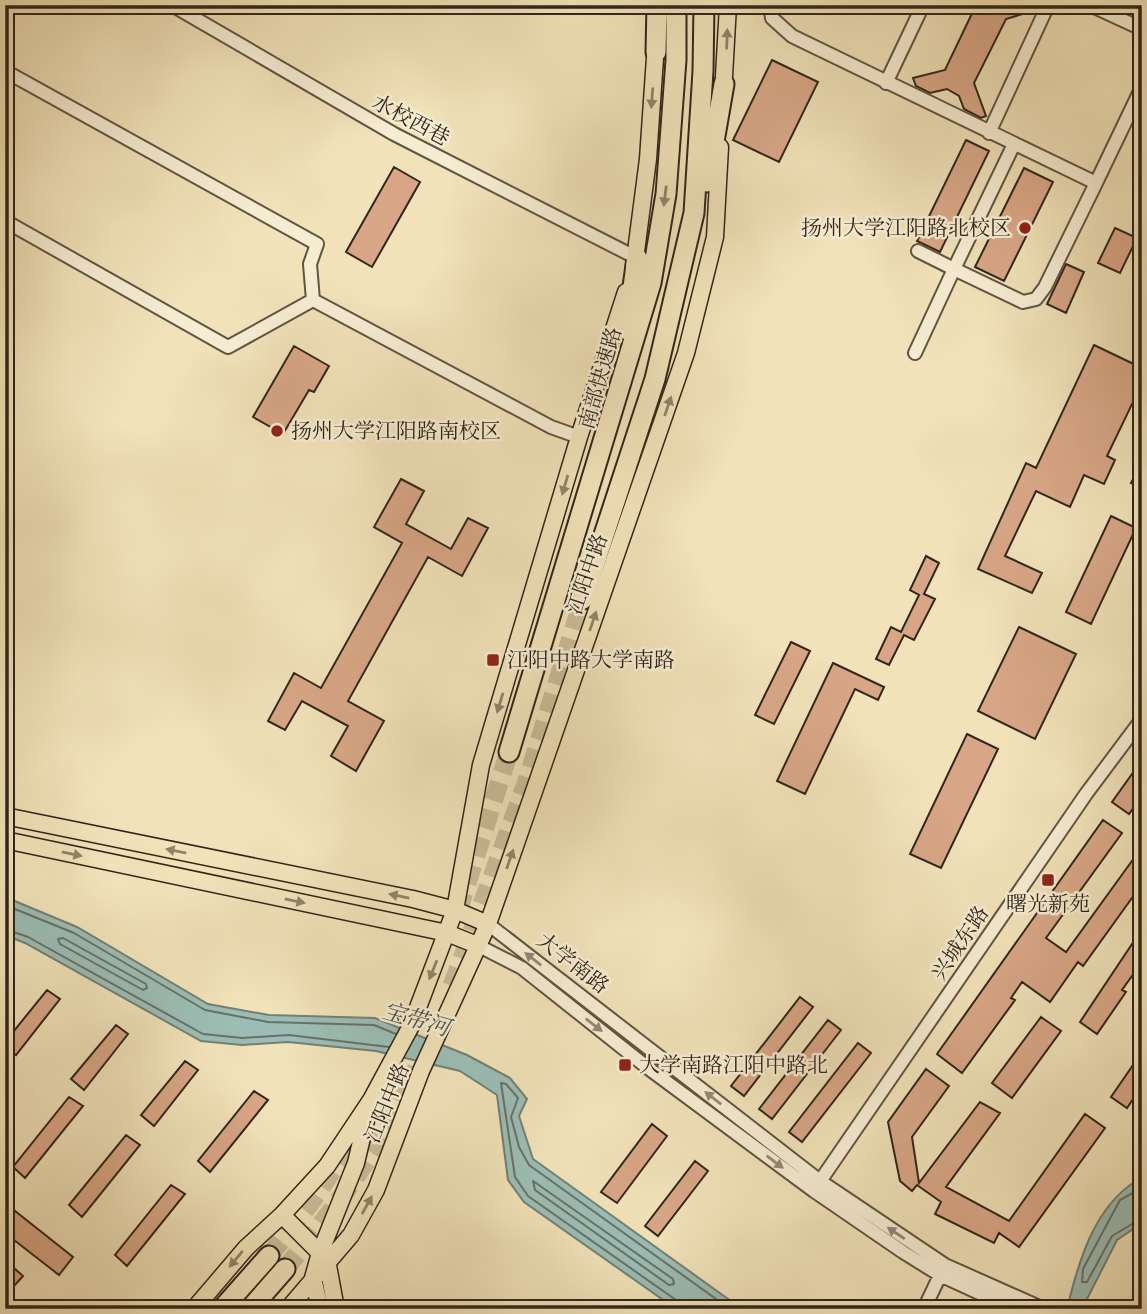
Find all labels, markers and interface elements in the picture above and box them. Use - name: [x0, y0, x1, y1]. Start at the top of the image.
- one-way arrow: [721, 28, 733, 50]
- one-way arrow: [646, 87, 657, 109]
- street label: 水校西巷: [366, 89, 454, 154]
- one-way arrow: [660, 185, 671, 207]
- place label: 扬州大学江阳路北校区: [801, 215, 1011, 244]
- marker: 扬州大学江阳路北校区: [1017, 220, 1033, 236]
- street label: 南部快速路: [573, 324, 630, 433]
- one-way arrow: [663, 396, 674, 417]
- place label: 扬州大学江阳路南校区: [291, 418, 501, 447]
- marker: 扬州大学江阳路南校区: [269, 423, 285, 439]
- one-way arrow: [559, 475, 569, 496]
- street label: 江阳中路: [561, 530, 616, 619]
- one-way arrow: [588, 611, 599, 632]
- place label: 江阳中路大学南路: [507, 647, 675, 676]
- marker: 江阳中路大学南路: [485, 652, 501, 668]
- one-way arrow: [494, 692, 504, 713]
- one-way arrow: [165, 845, 187, 856]
- one-way arrow: [61, 849, 83, 860]
- one-way arrow: [505, 849, 516, 870]
- marker: 曙光新苑: [1040, 872, 1056, 888]
- one-way arrow: [388, 891, 410, 902]
- place label: 曙光新苑: [1006, 891, 1090, 920]
- one-way arrow: [284, 895, 306, 906]
- street label: 兴城东路: [926, 901, 997, 987]
- street label: 大学南路: [530, 927, 614, 1001]
- one-way arrow: [525, 951, 543, 966]
- one-way arrow: [427, 960, 438, 981]
- water label: 宝带河: [378, 996, 457, 1047]
- one-way arrow: [584, 1017, 602, 1032]
- place label: 大学南路江阳中路北: [639, 1052, 828, 1081]
- marker: 大学南路江阳中路北: [617, 1057, 633, 1073]
- street label: 江阳中路: [359, 1059, 418, 1148]
- one-way arrow: [704, 1092, 722, 1106]
- one-way arrow: [766, 1155, 784, 1169]
- one-way arrow: [361, 1196, 373, 1215]
- one-way arrow: [887, 1227, 906, 1240]
- one-way arrow: [229, 1251, 244, 1268]

